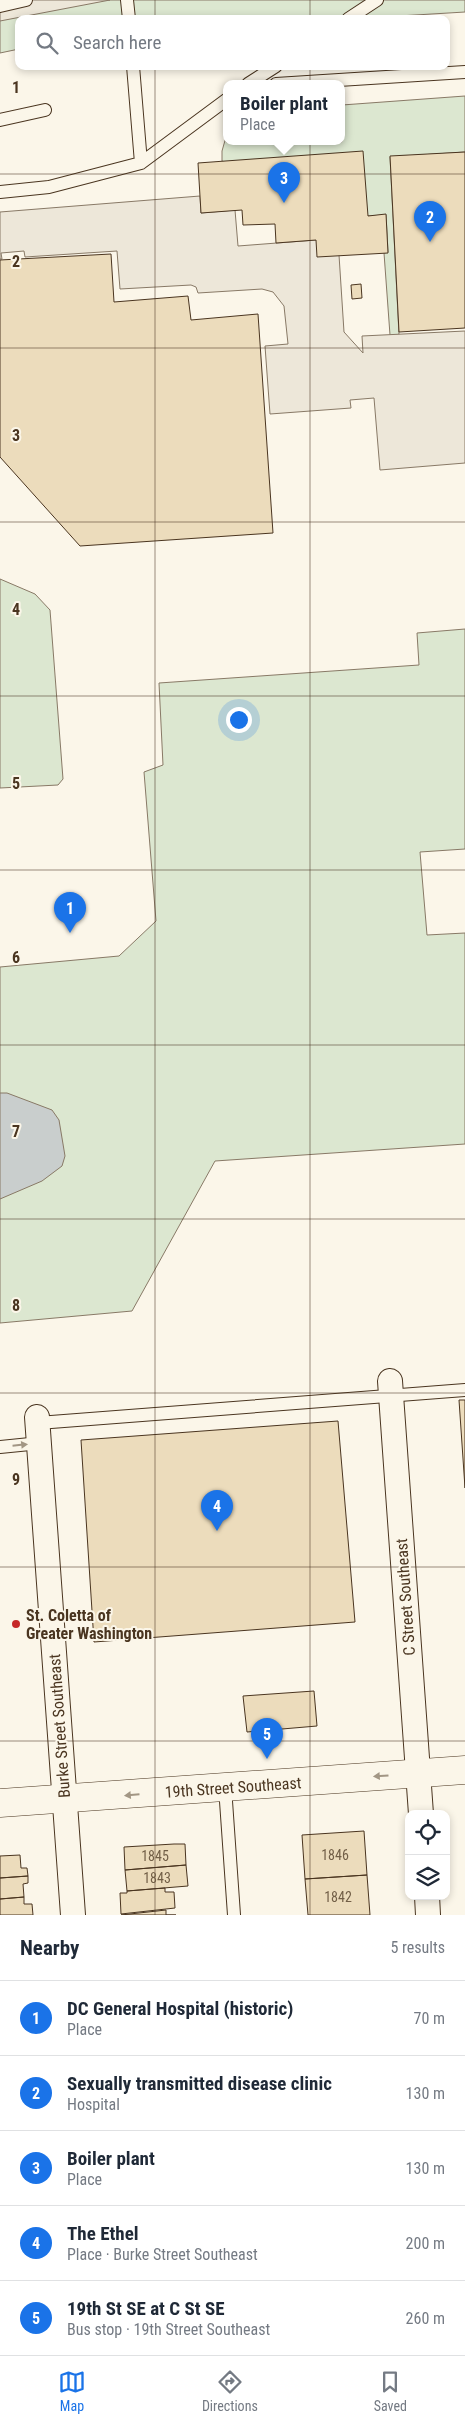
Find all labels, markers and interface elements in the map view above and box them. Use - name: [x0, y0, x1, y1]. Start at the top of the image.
- search box: [15, 15, 450, 70]
- icon: search: [33, 29, 61, 57]
- text: Search here: [73, 31, 161, 54]
- text: 1: [12, 78, 20, 97]
- popup: [223, 80, 345, 145]
- text: Boiler plant: [240, 92, 328, 115]
- text: Place: [240, 115, 275, 134]
- pin: 3: [268, 162, 300, 203]
- pin: 2: [414, 201, 446, 242]
- text: 2: [12, 252, 20, 271]
- text: 3: [12, 426, 20, 445]
- text: 4: [12, 600, 20, 619]
- your location: [226, 707, 252, 733]
- text: 5: [12, 774, 20, 793]
- pin: 1: [54, 892, 86, 933]
- text: 6: [12, 948, 20, 967]
- text: 7: [12, 1122, 20, 1141]
- text: 8: [12, 1296, 20, 1315]
- one-way arrow: [12, 1441, 28, 1449]
- text: 9: [12, 1470, 20, 1489]
- pin: 4: [201, 1490, 233, 1531]
- street label: C Street Southeast: [392, 1537, 419, 1656]
- place label: St. Coletta of Greater Washington: [26, 1606, 152, 1643]
- marker: St. Coletta of Greater Washington: [10, 1618, 22, 1630]
- street label: Burke Street Southeast: [45, 1653, 74, 1799]
- pin: 5: [251, 1718, 283, 1759]
- street label: 19th Street Southeast: [164, 1773, 302, 1802]
- one-way arrow: [373, 1773, 389, 1781]
- one-way arrow: [124, 1791, 140, 1799]
- map controls: [405, 1810, 450, 1900]
- button: locate: [405, 1810, 450, 1855]
- house number: 1846: [321, 1847, 349, 1863]
- house number: 1845: [141, 1848, 169, 1864]
- button: layers: [405, 1855, 450, 1900]
- house number: 1843: [143, 1870, 171, 1886]
- house number: 1842: [324, 1889, 352, 1905]
- text: Nearby: [20, 1936, 79, 1960]
- text: 5 results: [390, 1938, 445, 1957]
- text: DC General Hospital (historic): [67, 1997, 294, 2020]
- text: 1: [32, 2009, 40, 2028]
- text: 70 m: [413, 2009, 445, 2028]
- text: Place: [67, 2020, 102, 2039]
- text: Sexually transmitted disease clinic: [67, 2072, 332, 2095]
- text: 2: [32, 2084, 40, 2103]
- text: 130 m: [406, 2084, 445, 2103]
- text: Hospital: [67, 2095, 120, 2114]
- text: Boiler plant: [67, 2147, 155, 2170]
- text: 3: [32, 2159, 40, 2178]
- text: 130 m: [406, 2159, 445, 2178]
- text: Place: [67, 2170, 102, 2189]
- text: The Ethel: [67, 2222, 139, 2245]
- text: 4: [32, 2234, 40, 2253]
- text: 200 m: [406, 2234, 445, 2253]
- text: Place · Burke Street Southeast: [67, 2245, 258, 2264]
- text: 19th St SE at C St SE: [67, 2297, 225, 2320]
- text: 5: [32, 2309, 40, 2328]
- text: 260 m: [406, 2309, 445, 2328]
- text: Bus stop · 19th Street Southeast: [67, 2320, 270, 2339]
- tab: Map: [58, 2368, 86, 2414]
- tab: Directions: [202, 2368, 258, 2414]
- tab: Saved: [374, 2368, 407, 2414]

